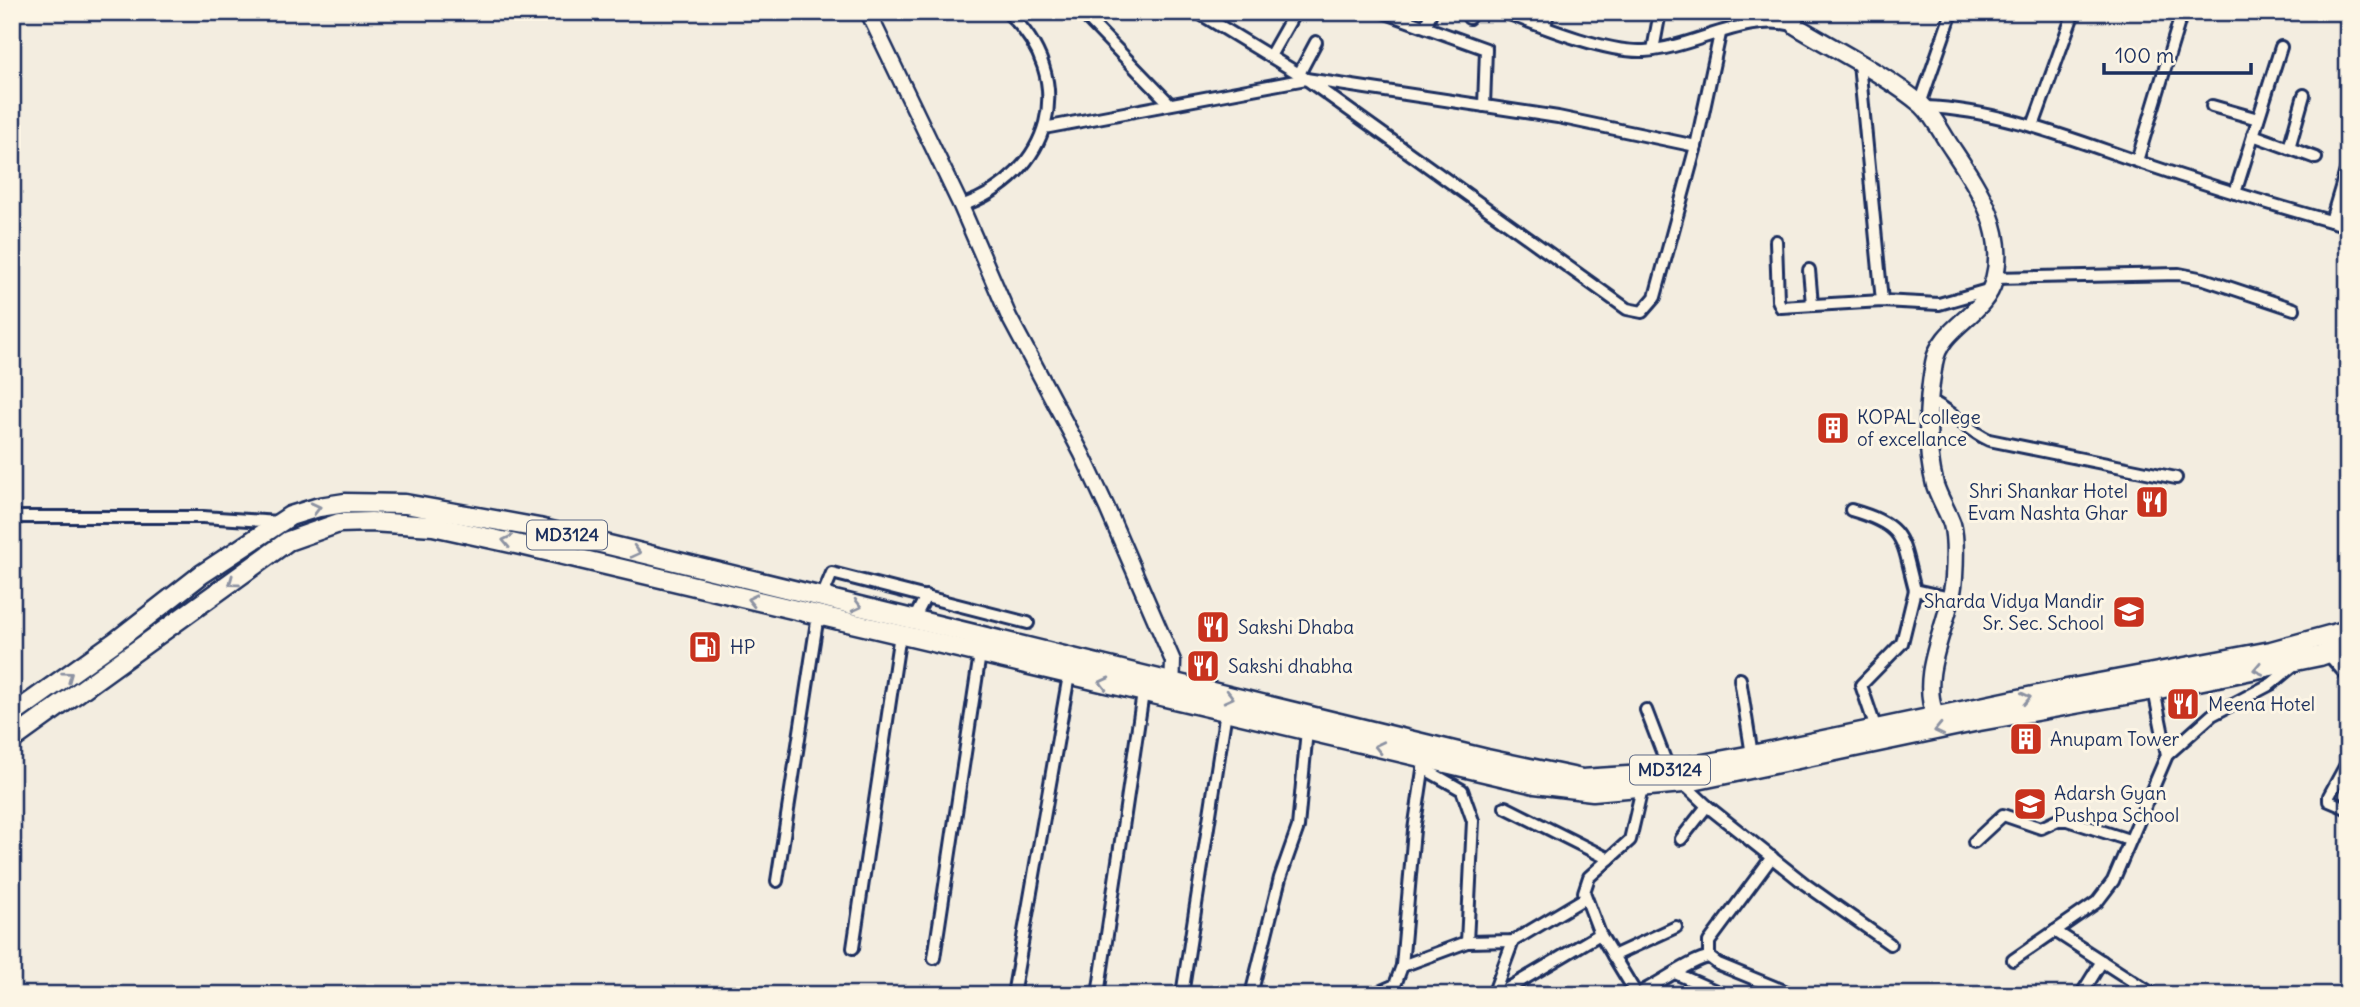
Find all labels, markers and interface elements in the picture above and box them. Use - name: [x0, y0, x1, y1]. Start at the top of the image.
- scale bar: [2104, 32, 2252, 76]
- text: 100 m: [2115, 42, 2174, 69]
- place label: KOPAL college of excellance: [1857, 405, 1981, 451]
- building icon: KOPAL college of excellance: [1814, 409, 1852, 447]
- place label: Shri Shankar Hotel Evam Nashta Ghar: [1968, 479, 2128, 525]
- restaurant icon: Shri Shankar Hotel Evam Nashta Ghar: [2133, 483, 2171, 521]
- one-way arrow: [310, 502, 322, 516]
- road number: MD3124: [527, 520, 607, 550]
- one-way arrow: [501, 535, 513, 550]
- one-way arrow: [630, 544, 642, 558]
- one-way arrow: [229, 573, 241, 586]
- place label: Sharda Vidya Mandir Sr. Sec. School: [1924, 589, 2104, 635]
- one-way arrow: [746, 593, 758, 608]
- school or university icon: Sharda Vidya Mandir Sr. Sec. School: [2110, 593, 2148, 631]
- one-way arrow: [851, 597, 863, 612]
- restaurant icon: Sakshi Dhaba: [1194, 608, 1232, 646]
- place label: Sakshi Dhaba: [1238, 615, 1354, 639]
- fuel station icon: HP: [686, 628, 724, 666]
- place label: HP: [730, 635, 755, 659]
- restaurant icon: Sakshi dhabha: [1184, 647, 1222, 685]
- place label: Sakshi dhabha: [1228, 654, 1353, 678]
- one-way arrow: [2252, 660, 2264, 675]
- one-way arrow: [60, 672, 73, 684]
- one-way arrow: [1098, 677, 1110, 691]
- restaurant icon: Meena Hotel: [2164, 685, 2202, 723]
- one-way arrow: [1223, 689, 1235, 703]
- one-way arrow: [2020, 692, 2032, 706]
- place label: Meena Hotel: [2208, 692, 2315, 716]
- building icon: Anupam Tower: [2007, 720, 2045, 758]
- one-way arrow: [1933, 722, 1945, 736]
- place label: Anupam Tower: [2050, 727, 2180, 751]
- one-way arrow: [1373, 740, 1385, 755]
- road number: MD3124: [1630, 756, 1710, 784]
- place label: Adarsh Gyan Pushpa School: [2054, 781, 2179, 827]
- school or university icon: Adarsh Gyan Pushpa School: [2011, 785, 2049, 823]

